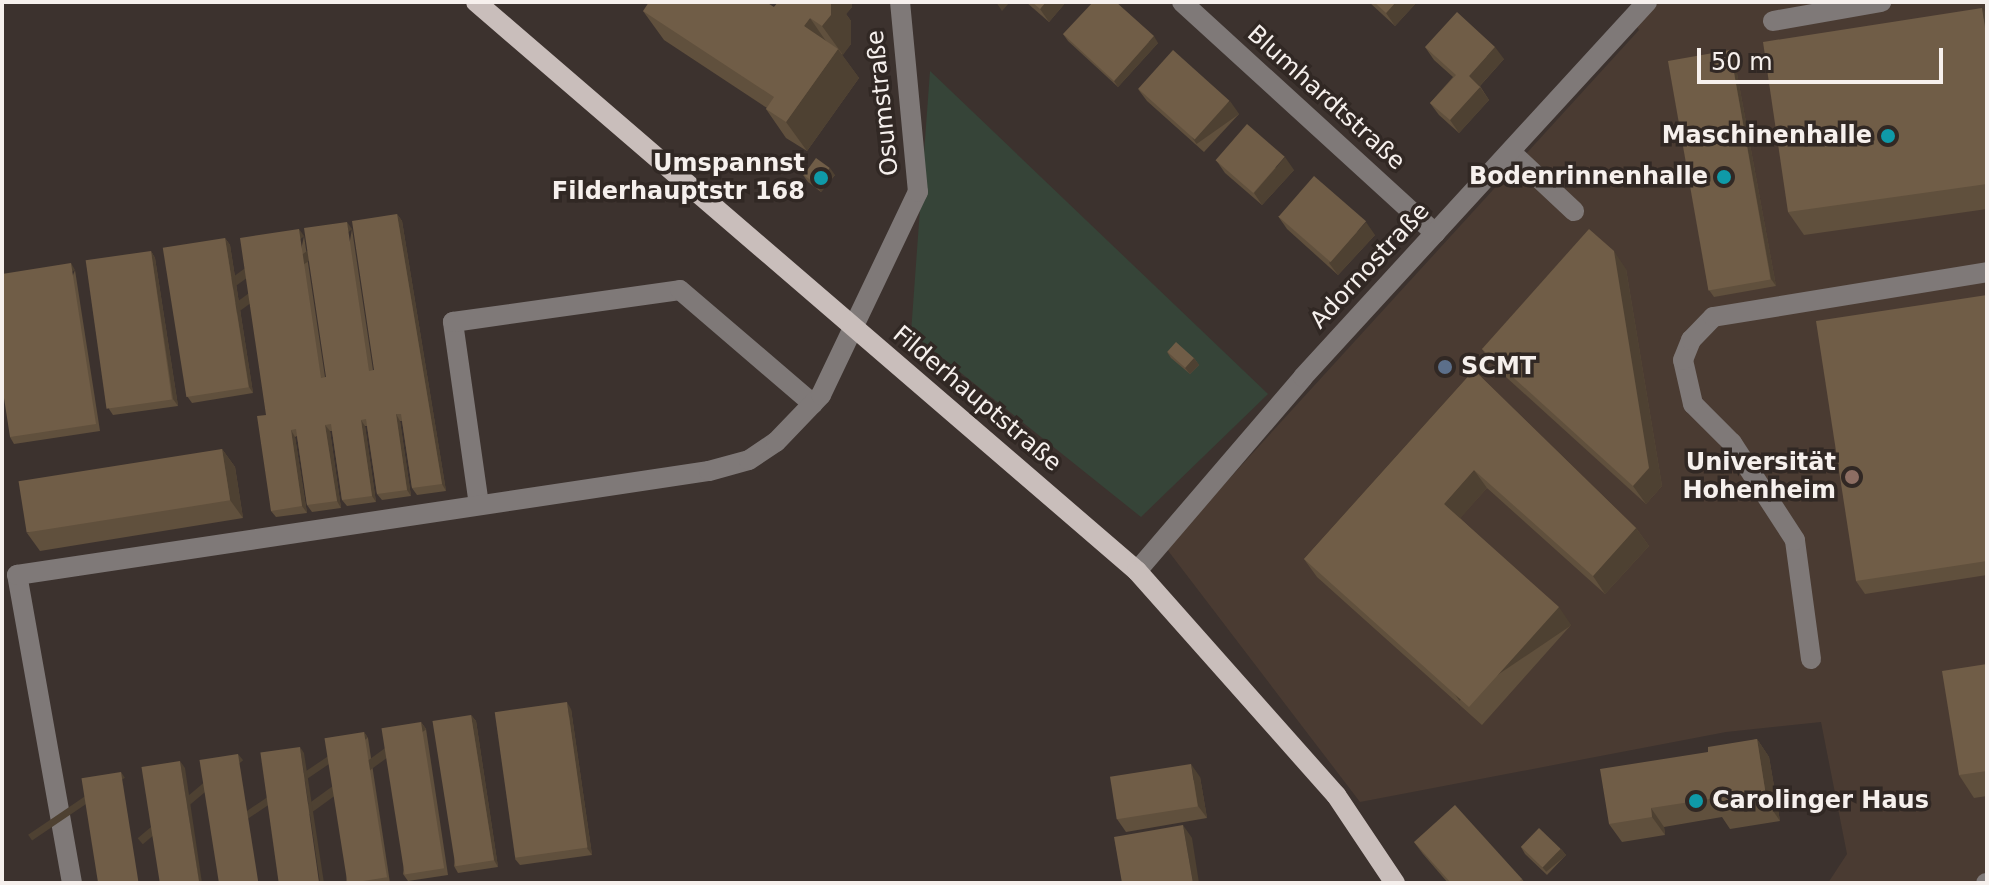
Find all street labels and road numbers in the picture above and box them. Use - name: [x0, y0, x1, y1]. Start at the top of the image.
- street label: Blumhardtstraße: [1241, 20, 1411, 176]
- street label: Osumstraße: [861, 29, 905, 177]
- street label: Adornostraße: [1304, 197, 1436, 335]
- street label: Filderhauptstraße: [887, 320, 1067, 478]

